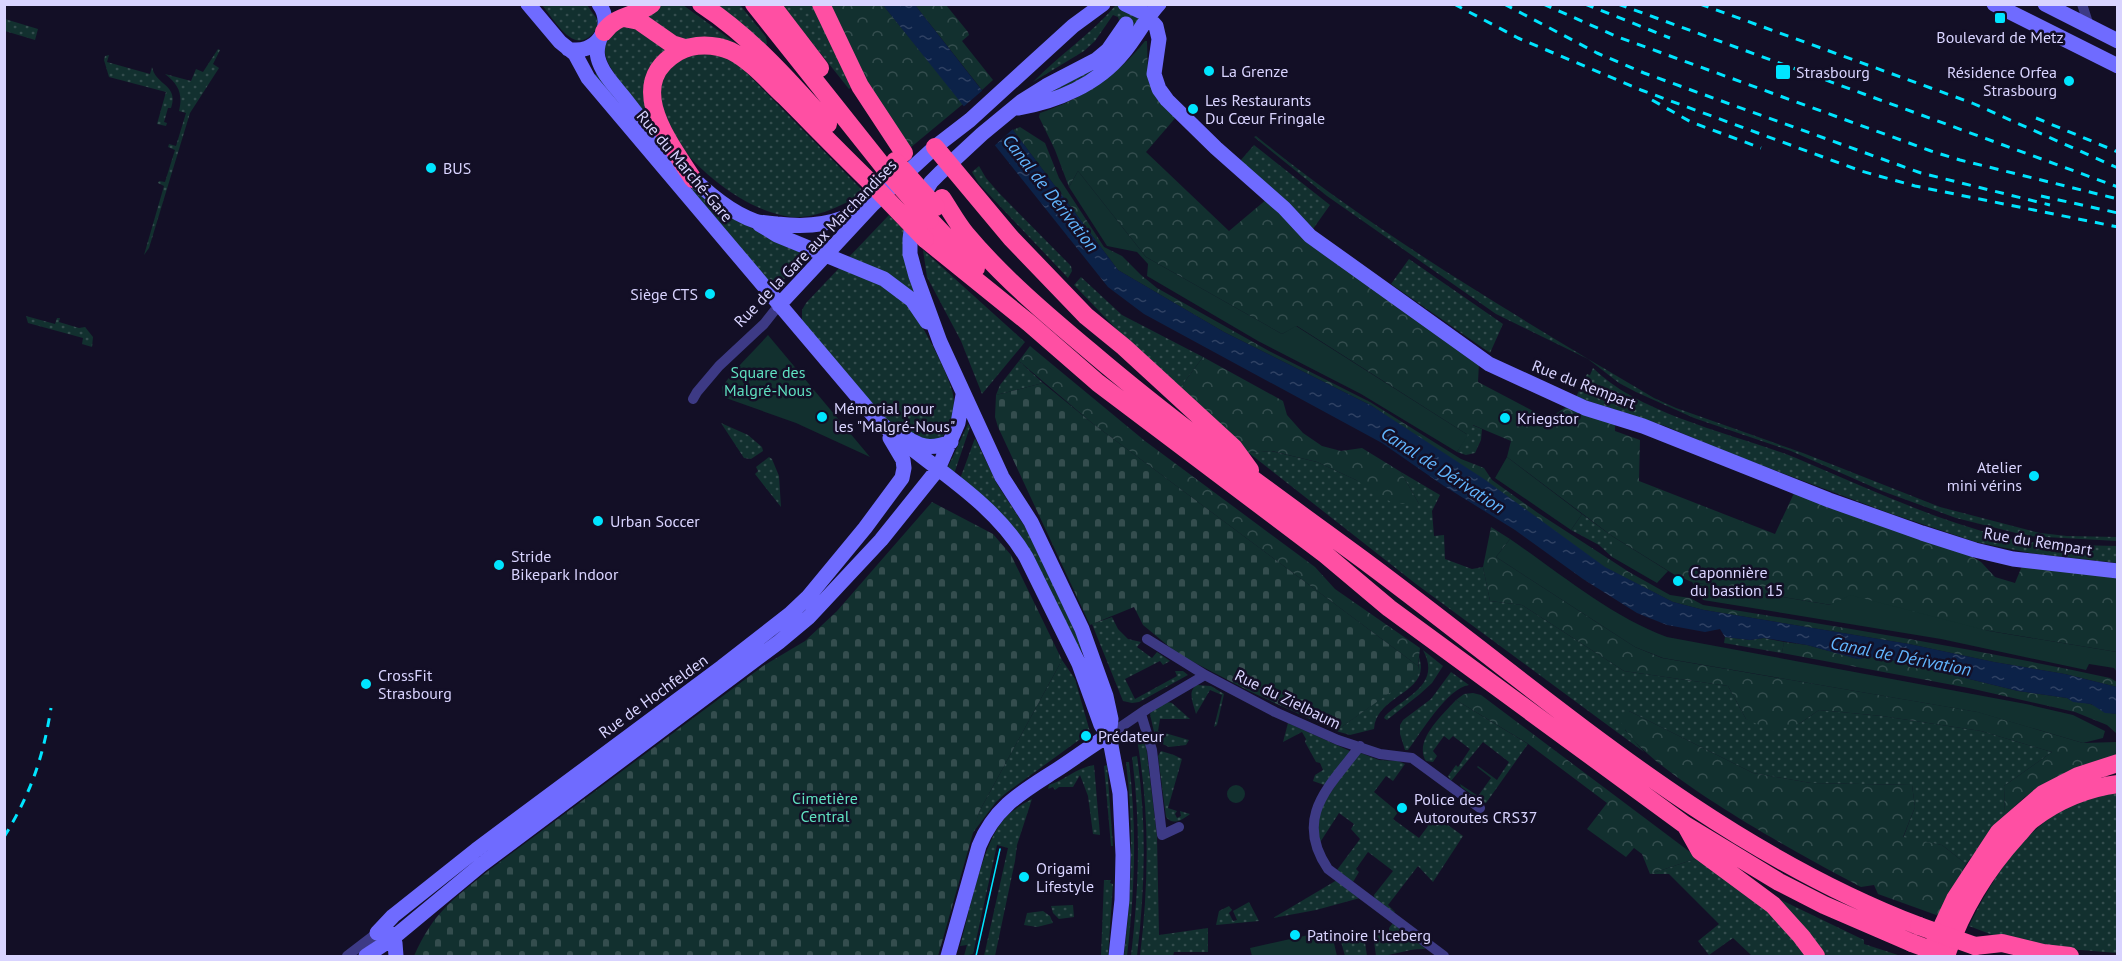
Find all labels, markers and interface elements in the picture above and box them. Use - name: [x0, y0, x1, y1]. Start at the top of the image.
- marker: Boulevard de Metz: [1993, 11, 2007, 25]
- place label: Boulevard de Metz: [1936, 27, 2064, 47]
- place label: La Grenze: [1221, 61, 1288, 81]
- place label: Strasbourg: [1796, 62, 1870, 82]
- place label: Résidence Orfea Strasbourg: [1947, 62, 2057, 100]
- marker: Strasbourg: [1774, 63, 1792, 81]
- marker: La Grenze: [1202, 64, 1216, 78]
- marker: Résidence Orfea Strasbourg: [2062, 74, 2076, 88]
- place label: Les Restaurants Du Cœur Fringale: [1205, 90, 1325, 128]
- marker: Les Restaurants Du Cœur Fringale: [1186, 102, 1200, 116]
- street label: Rue du Marché-Gare: [633, 106, 737, 226]
- water label: Canal de Dérivation: [998, 129, 1104, 257]
- street label: Rue de la Gare aux Marchandises: [729, 155, 901, 331]
- place label: BUS: [443, 158, 471, 178]
- marker: BUS: [424, 161, 438, 175]
- place label: Siège CTS: [630, 284, 698, 304]
- marker: Siège CTS: [703, 287, 717, 301]
- street label: Rue du Rempart: [1529, 355, 1639, 413]
- park label: Square des Malgré-Nous: [724, 362, 812, 400]
- place label: Mémorial pour les "Malgré-Nous": [834, 398, 955, 436]
- place label: Kriegstor: [1517, 408, 1579, 428]
- marker: Mémorial pour les "Malgré-Nous": [815, 410, 829, 424]
- marker: Kriegstor: [1498, 411, 1512, 425]
- water label: Canal de Dérivation: [1377, 421, 1509, 519]
- place label: Atelier mini vérins: [1947, 457, 2023, 495]
- marker: Atelier mini vérins: [2027, 469, 2041, 483]
- place label: Urban Soccer: [610, 511, 700, 531]
- marker: Urban Soccer: [591, 514, 605, 528]
- street label: Rue du Rempart: [1982, 523, 2094, 560]
- place label: Stride Bikepark Indoor: [511, 546, 619, 584]
- marker: Stride Bikepark Indoor: [492, 558, 506, 572]
- place label: Caponnière du bastion 15: [1690, 562, 1784, 600]
- marker: Caponnière du bastion 15: [1671, 574, 1685, 588]
- water label: Canal de Dérivation: [1829, 631, 1973, 681]
- street label: Rue de Hochfelden: [595, 650, 711, 742]
- place label: CrossFit Strasbourg: [378, 665, 452, 703]
- street label: Rue du Zielbaum: [1232, 665, 1344, 733]
- marker: CrossFit Strasbourg: [359, 677, 373, 691]
- place label: Prédateur: [1098, 726, 1164, 746]
- marker: Prédateur: [1079, 729, 1093, 743]
- park label: Cimetière Central: [792, 788, 858, 826]
- place label: Police des Autoroutes CRS37: [1414, 789, 1537, 827]
- marker: Police des Autoroutes CRS37: [1395, 801, 1409, 815]
- place label: Origami Lifestyle: [1036, 858, 1094, 896]
- marker: Origami Lifestyle: [1017, 870, 1031, 884]
- place label: Patinoire l'Iceberg: [1307, 925, 1431, 945]
- marker: Patinoire l'Iceberg: [1288, 928, 1302, 942]

